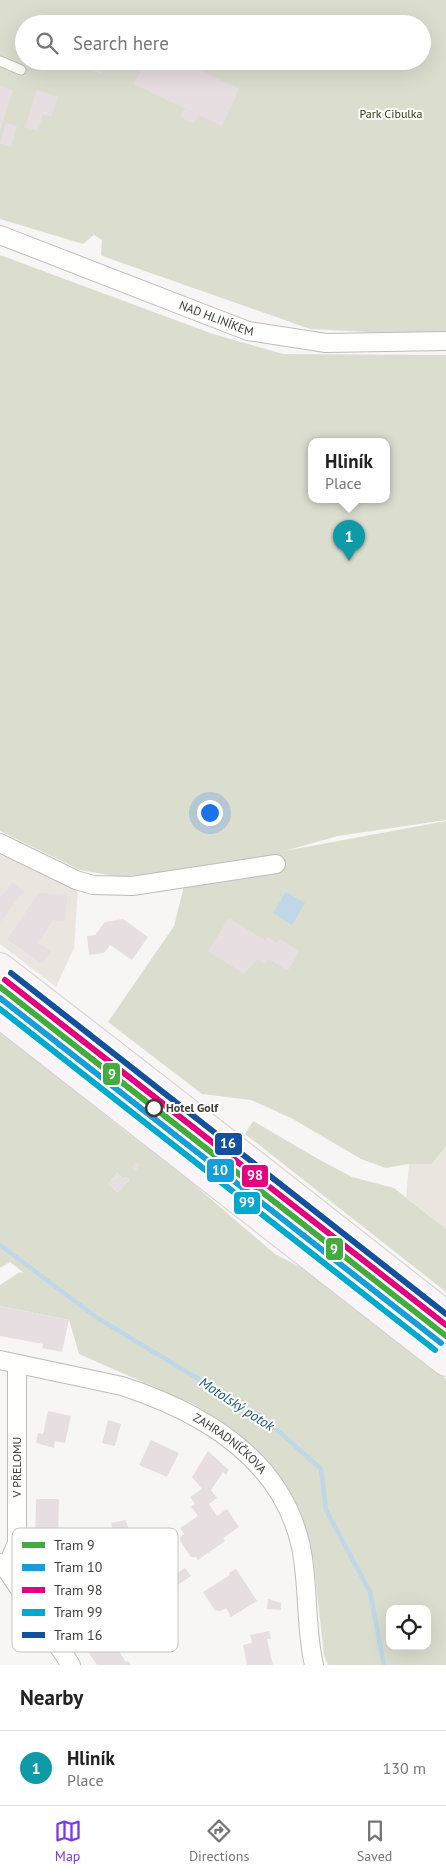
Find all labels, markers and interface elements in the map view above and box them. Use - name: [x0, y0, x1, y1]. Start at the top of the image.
- search box: [15, 15, 431, 70]
- icon: search: [33, 29, 61, 57]
- text: Search here: [73, 31, 169, 55]
- park label: Park Cibulka: [359, 106, 423, 121]
- street label: NAD HLINÍKEM: [177, 297, 255, 339]
- popup: [308, 438, 390, 503]
- text: Hliník: [325, 449, 373, 473]
- text: Place: [325, 473, 362, 493]
- pin: 1: [333, 520, 365, 561]
- your location: [197, 800, 223, 826]
- line badge: 9: [102, 1062, 121, 1086]
- text: 9: [108, 1065, 116, 1083]
- marker: Hotel Golf: [145, 1099, 163, 1117]
- place label: Hotel Golf: [166, 1100, 219, 1115]
- line badge: 16: [214, 1132, 243, 1156]
- text: 16: [220, 1134, 236, 1152]
- line badge: 10: [206, 1158, 235, 1183]
- text: 10: [212, 1161, 228, 1179]
- line badge: 98: [241, 1164, 269, 1188]
- text: 98: [247, 1166, 263, 1184]
- line badge: 99: [233, 1191, 261, 1215]
- text: 99: [239, 1193, 255, 1211]
- line badge: 9: [325, 1237, 344, 1261]
- text: 9: [330, 1240, 338, 1258]
- water label: Motolský potok: [196, 1373, 278, 1435]
- street label: ZAHRADNÍČKOVA: [191, 1410, 270, 1477]
- street label: V PŘELOMU: [9, 1437, 24, 1498]
- legend: [12, 1528, 178, 1652]
- text: Tram 9: [54, 1536, 95, 1554]
- text: Tram 10: [54, 1558, 103, 1576]
- text: Tram 98: [54, 1581, 102, 1599]
- text: Tram 99: [54, 1603, 102, 1621]
- map controls: [386, 1605, 431, 1650]
- button: locate: [386, 1605, 431, 1650]
- text: Tram 16: [54, 1626, 102, 1644]
- text: Nearby: [20, 1684, 83, 1711]
- text: Hliník: [67, 1746, 115, 1770]
- text: 1: [31, 1758, 41, 1778]
- text: 130 m: [383, 1758, 426, 1778]
- text: Place: [67, 1770, 104, 1790]
- tab: Map: [54, 1817, 82, 1865]
- tab: Directions: [189, 1817, 249, 1865]
- tab: Saved: [357, 1817, 392, 1865]

